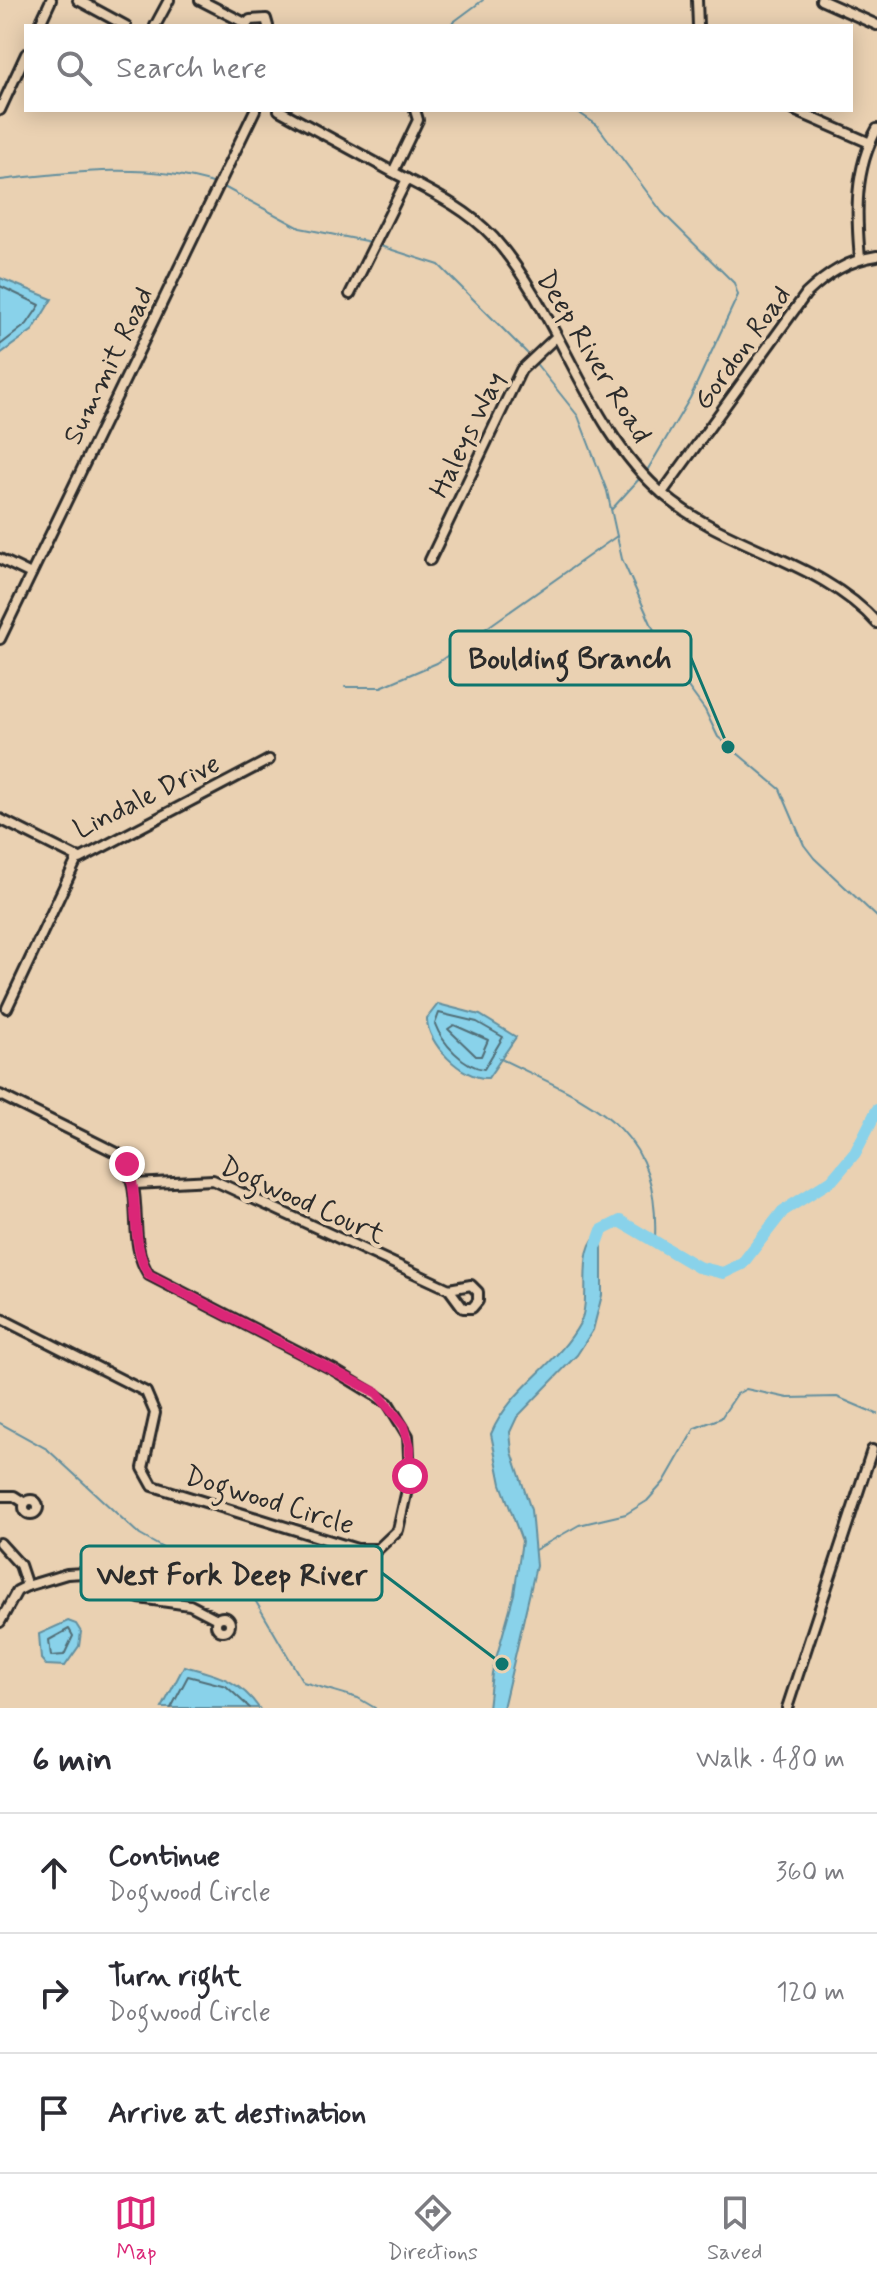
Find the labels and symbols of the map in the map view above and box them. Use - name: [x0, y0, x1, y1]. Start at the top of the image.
- street label: Deep River Road: [527, 264, 659, 451]
- street label: Gordon Road: [685, 279, 801, 418]
- street label: Summit Road: [55, 281, 163, 451]
- street label: Haleys Way: [422, 366, 515, 504]
- callout: Boulding Branch: [450, 631, 691, 685]
- text: Boulding Branch: [468, 640, 672, 683]
- street label: Lindale Drive: [68, 746, 226, 849]
- route end: [109, 1146, 145, 1182]
- street label: Dogwood Court: [212, 1148, 391, 1257]
- street label: Dogwood Circle: [179, 1458, 358, 1548]
- route start: [392, 1458, 428, 1494]
- callout: West Fork Deep River: [81, 1546, 382, 1600]
- text: West Fork Deep River: [96, 1556, 369, 1595]

